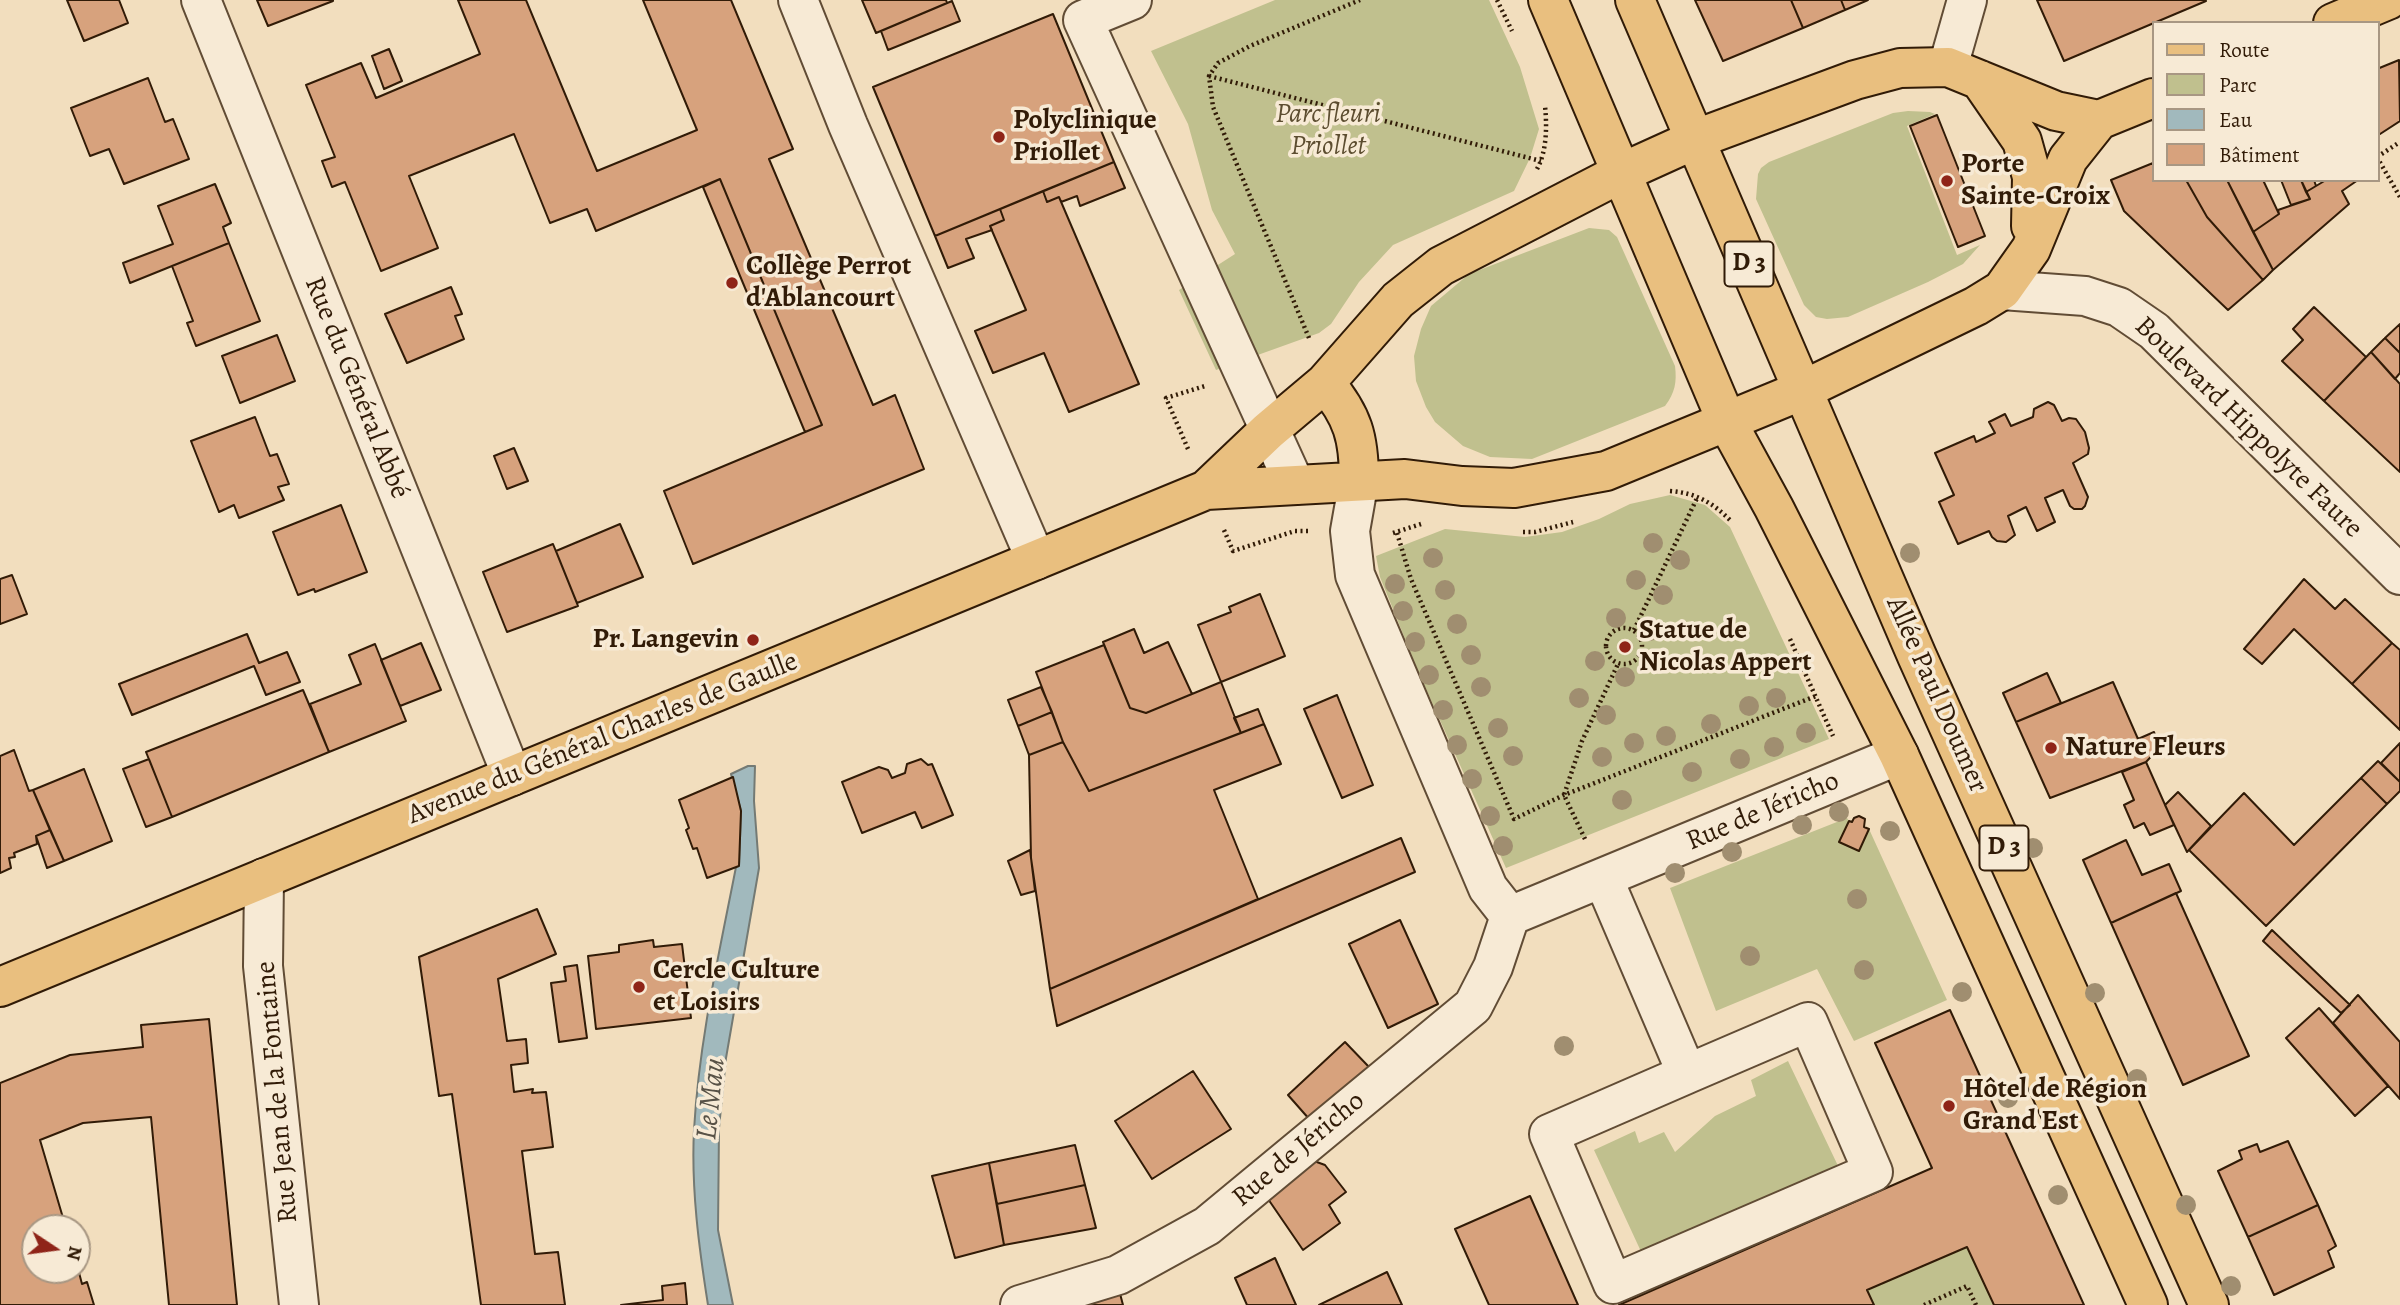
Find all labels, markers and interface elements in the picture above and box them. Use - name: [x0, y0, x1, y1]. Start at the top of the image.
- legend: [2152, 21, 2379, 182]
- text: Route: [2219, 36, 2269, 64]
- text: Parc: [2219, 71, 2257, 99]
- park label: Parc fleuri Priollet: [1275, 98, 1381, 164]
- place label: Polyclinique Priollet: [1013, 104, 1157, 170]
- text: Eau: [2219, 106, 2252, 134]
- marker: Polyclinique Priollet: [991, 129, 1007, 145]
- text: Bâtiment: [2219, 141, 2300, 169]
- place label: Porte Sainte-Croix: [1961, 148, 2110, 214]
- marker: Porte Sainte-Croix: [1939, 173, 1955, 189]
- road number: D 3: [1724, 242, 1774, 286]
- place label: Collège Perrot d'Ablancourt: [746, 250, 911, 316]
- street label: Rue du Général Abbé: [296, 272, 416, 504]
- marker: Collège Perrot d'Ablancourt: [724, 275, 740, 291]
- street label: Boulevard Hippolyte Faure: [2127, 310, 2369, 546]
- street label: Allée Paul Doumer: [1878, 592, 1994, 798]
- place label: Statue de Nicolas Appert: [1639, 614, 1811, 680]
- place label: Pr. Langevin: [593, 623, 739, 657]
- marker: Pr. Langevin: [745, 632, 761, 648]
- marker: Statue de Nicolas Appert: [1617, 639, 1633, 655]
- street label: Avenue du Général Charles de Gaulle: [403, 645, 803, 833]
- place label: Nature Fleurs: [2065, 731, 2226, 765]
- marker: Nature Fleurs: [2043, 740, 2059, 756]
- street label: Rue de Jéricho: [1682, 765, 1844, 859]
- road number: D 3: [1980, 826, 2028, 870]
- place label: Cercle Culture et Loisirs: [653, 954, 820, 1020]
- street label: Rue Jean de la Fontaine: [250, 960, 306, 1224]
- marker: Cercle Culture et Loisirs: [631, 979, 647, 995]
- water label: Le Mau: [690, 1056, 734, 1142]
- place label: Hôtel de Région Grand Est: [1963, 1073, 2147, 1139]
- street label: Rue de Jéricho: [1226, 1085, 1372, 1215]
- marker: Hôtel de Région Grand Est: [1941, 1098, 1957, 1114]
- north arrow: [21, 1214, 91, 1284]
- text: N: [60, 1244, 89, 1263]

